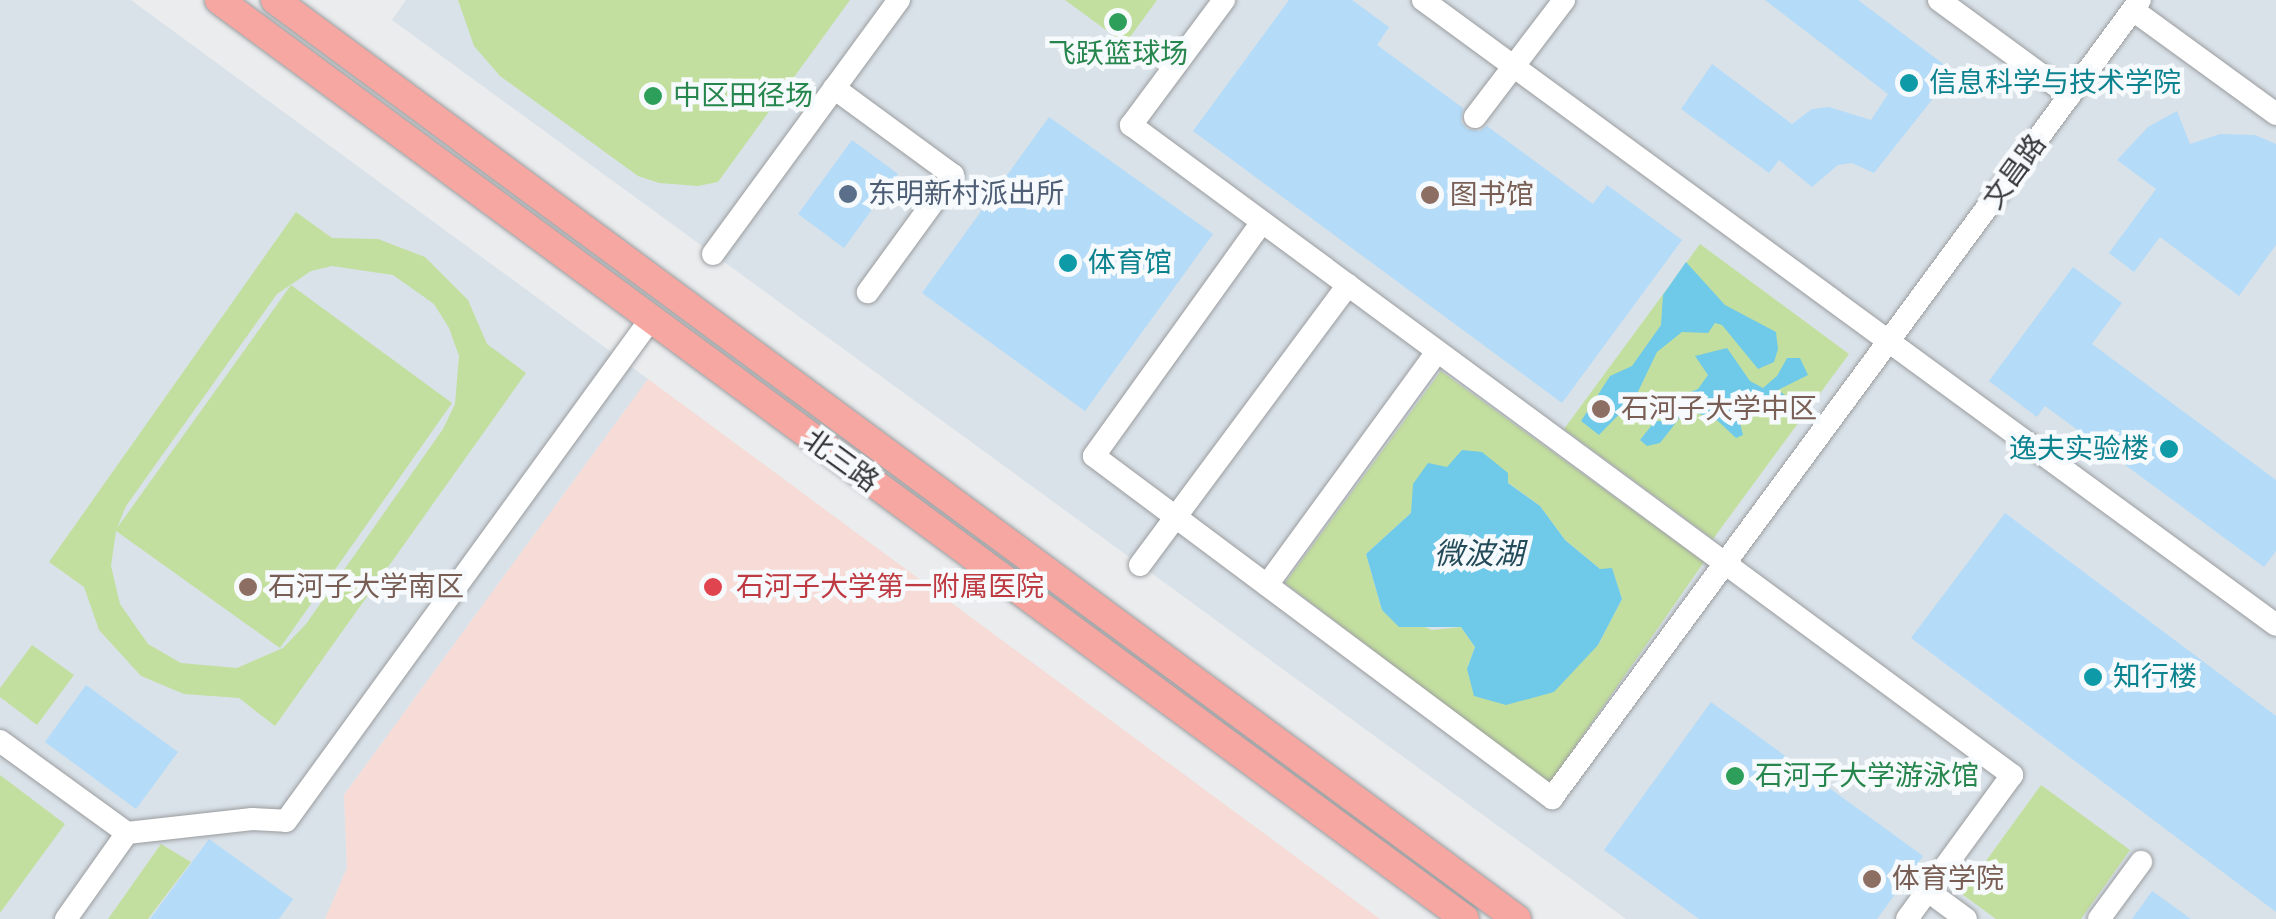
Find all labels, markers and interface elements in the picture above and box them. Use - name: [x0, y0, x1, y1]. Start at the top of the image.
- marker: 飞跃篮球场: [1107, 11, 1129, 33]
- place label: 飞跃篮球场: [1048, 37, 1188, 71]
- place label: 信息科学与技术学院: [1929, 66, 2181, 100]
- marker: 信息科学与技术学院: [1898, 72, 1920, 94]
- place label: 中区田径场: [673, 79, 813, 113]
- marker: 中区田径场: [642, 85, 664, 107]
- street label: 文昌路: [1977, 128, 2053, 216]
- place label: 东明新村派出所: [868, 177, 1064, 211]
- place label: 图书馆: [1450, 178, 1534, 212]
- marker: 东明新村派出所: [837, 183, 859, 205]
- marker: 图书馆: [1419, 184, 1441, 206]
- place label: 体育馆: [1088, 246, 1172, 280]
- marker: 体育馆: [1057, 252, 1079, 274]
- place label: 石河子大学中区: [1621, 392, 1817, 426]
- marker: 石河子大学中区: [1590, 398, 1612, 420]
- street label: 北三路: [797, 423, 885, 499]
- place label: 逸夫实验楼: [2009, 432, 2149, 466]
- marker: 逸夫实验楼: [2158, 438, 2180, 460]
- water label: 微波湖: [1434, 536, 1524, 572]
- place label: 石河子大学南区: [268, 570, 464, 604]
- place label: 石河子大学第一附属医院: [736, 570, 1044, 604]
- marker: 石河子大学第一附属医院: [700, 574, 726, 600]
- marker: 石河子大学南区: [237, 576, 259, 598]
- place label: 知行楼: [2113, 660, 2197, 694]
- marker: 知行楼: [2082, 666, 2104, 688]
- place label: 石河子大学游泳馆: [1755, 759, 1979, 793]
- marker: 石河子大学游泳馆: [1724, 765, 1746, 787]
- place label: 体育学院: [1892, 862, 2004, 896]
- marker: 体育学院: [1861, 868, 1883, 890]

